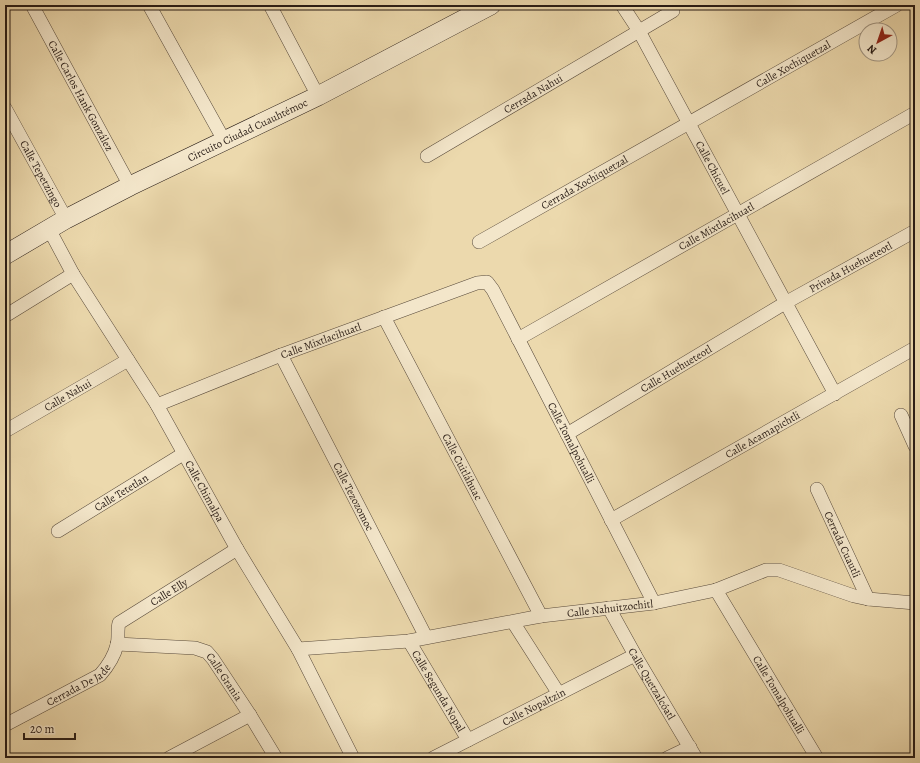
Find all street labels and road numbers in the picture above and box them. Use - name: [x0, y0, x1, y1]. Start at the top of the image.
- street label: Calle Xochiquetzal: [753, 37, 834, 92]
- street label: Calle Carlos Hank González: [44, 38, 117, 154]
- street label: Cerrada Nahui: [501, 71, 566, 117]
- street label: Circuito Ciudad Cuauhtémoc: [185, 95, 310, 165]
- street label: Calle Tepetzingo: [16, 138, 65, 211]
- street label: Calle Chicuel: [692, 138, 733, 197]
- street label: Cerrada Xochiquetzal: [538, 152, 631, 213]
- street label: Calle Mixtlacihuatl: [676, 199, 757, 254]
- street label: Privada Huehueteotl: [806, 238, 895, 296]
- street label: Calle Mixtlacihuatl: [279, 319, 363, 363]
- street label: Calle Huehueteotl: [638, 342, 715, 396]
- street label: Calle Nahui: [41, 376, 94, 415]
- street label: Calle Tomalpohualli: [544, 400, 598, 486]
- street label: Calle Acamapichtli: [723, 408, 803, 462]
- street label: Calle Cuitláhuac: [438, 431, 486, 503]
- street label: Calle Chimalpa: [181, 458, 228, 526]
- street label: Calle Tezozomoc: [329, 460, 377, 534]
- street label: Calle Tetetlan: [91, 470, 151, 515]
- street label: Cerrada Cuautli: [820, 509, 864, 580]
- street label: Calle Elly: [147, 575, 191, 610]
- street label: Calle Nahuitzochitl: [566, 596, 654, 621]
- street label: Calle Quetzalcóatl: [624, 645, 679, 723]
- street label: Calle Segunda Nopal: [408, 647, 469, 735]
- street label: Calle Grania: [203, 649, 246, 705]
- street label: Calle Tomalpohualli: [749, 653, 808, 737]
- street label: Cerrada De Jade: [44, 661, 115, 710]
- street label: Calle Nopaltzin: [500, 685, 568, 730]

